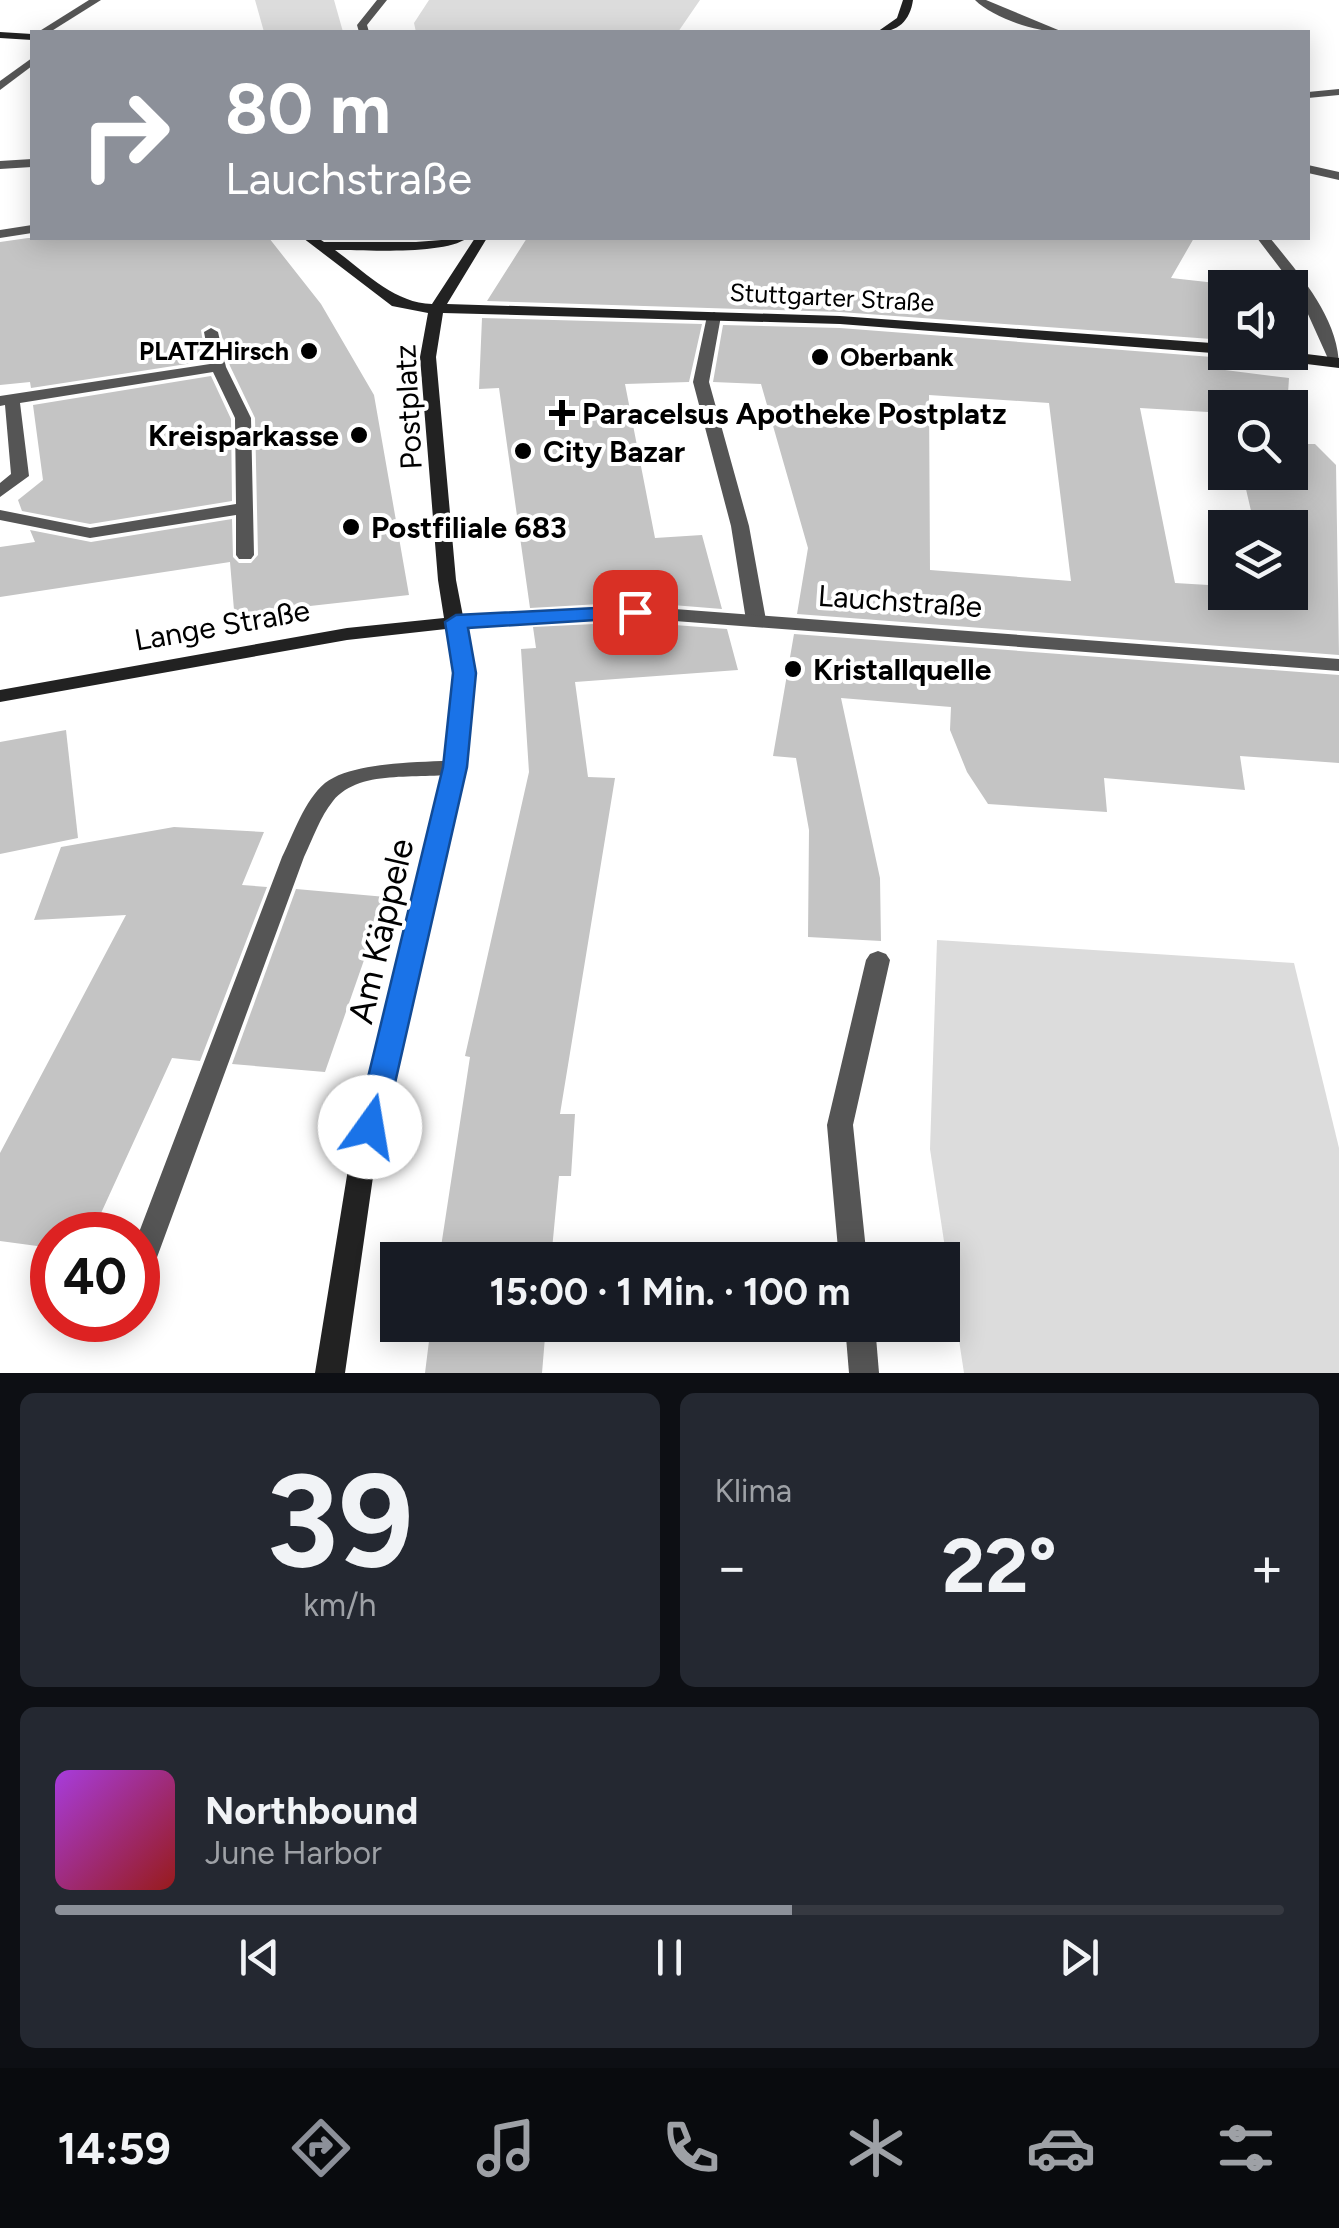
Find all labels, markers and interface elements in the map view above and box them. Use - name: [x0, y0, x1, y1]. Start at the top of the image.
- text: 80 m: [225, 66, 391, 151]
- icon: right: [60, 70, 190, 200]
- text: Lauchstraße: [225, 151, 472, 205]
- map controls: [1208, 270, 1308, 610]
- button: sound: [1208, 270, 1308, 370]
- street label: Stuttgarter Straße: [729, 277, 935, 317]
- place label: PLATZHirsch: [139, 336, 289, 366]
- marker: PLATZHirsch: [298, 340, 320, 362]
- place label: Oberbank: [840, 342, 954, 372]
- street label: Postplatz: [386, 343, 430, 471]
- marker: Oberbank: [809, 346, 831, 368]
- button: search: [1208, 390, 1308, 490]
- place label: Paracelsus Apotheke Postplatz: [582, 395, 1006, 432]
- marker: Paracelsus Apotheke Postplatz: [551, 402, 573, 424]
- place label: Kreisparkasse: [148, 417, 339, 454]
- marker: Kreisparkasse: [348, 424, 370, 446]
- place label: City Bazar: [543, 433, 685, 470]
- marker: City Bazar: [512, 440, 534, 462]
- place label: Postfiliale 683: [371, 509, 567, 546]
- button: layers: [1208, 510, 1308, 610]
- marker: Postfiliale 683: [340, 516, 362, 538]
- pin: [593, 570, 678, 655]
- street label: Lauchstraße: [817, 577, 983, 625]
- icon: arrive: [608, 585, 663, 640]
- street label: Lange Straße: [131, 591, 313, 659]
- place label: Kristallquelle: [813, 651, 992, 688]
- marker: Kristallquelle: [782, 658, 804, 680]
- street label: Am Käppele: [339, 834, 423, 1028]
- position arrow: [318, 1075, 422, 1179]
- speed limit sign: 40: [30, 1212, 160, 1342]
- text: 15:00 · 1 Min. · 100 m: [490, 1269, 850, 1315]
- text: 39: [266, 1443, 414, 1599]
- text: Klima: [715, 1472, 792, 1510]
- text: 22°: [942, 1521, 1057, 1611]
- text: −: [715, 1534, 749, 1600]
- text: +: [1250, 1534, 1284, 1600]
- text: km/h: [303, 1586, 376, 1624]
- text: Northbound: [205, 1788, 418, 1834]
- text: June Harbor: [205, 1834, 382, 1872]
- icon: previous: [232, 1930, 287, 1985]
- icon: pause: [642, 1930, 697, 1985]
- icon: next: [1052, 1930, 1107, 1985]
- icon: directions: [286, 2113, 356, 2183]
- icon: music: [471, 2113, 541, 2183]
- icon: phone: [656, 2113, 726, 2183]
- icon: climate: [841, 2113, 911, 2183]
- icon: car: [1026, 2113, 1096, 2183]
- icon: filters: [1211, 2113, 1281, 2183]
- text: 14:59: [58, 2121, 171, 2175]

